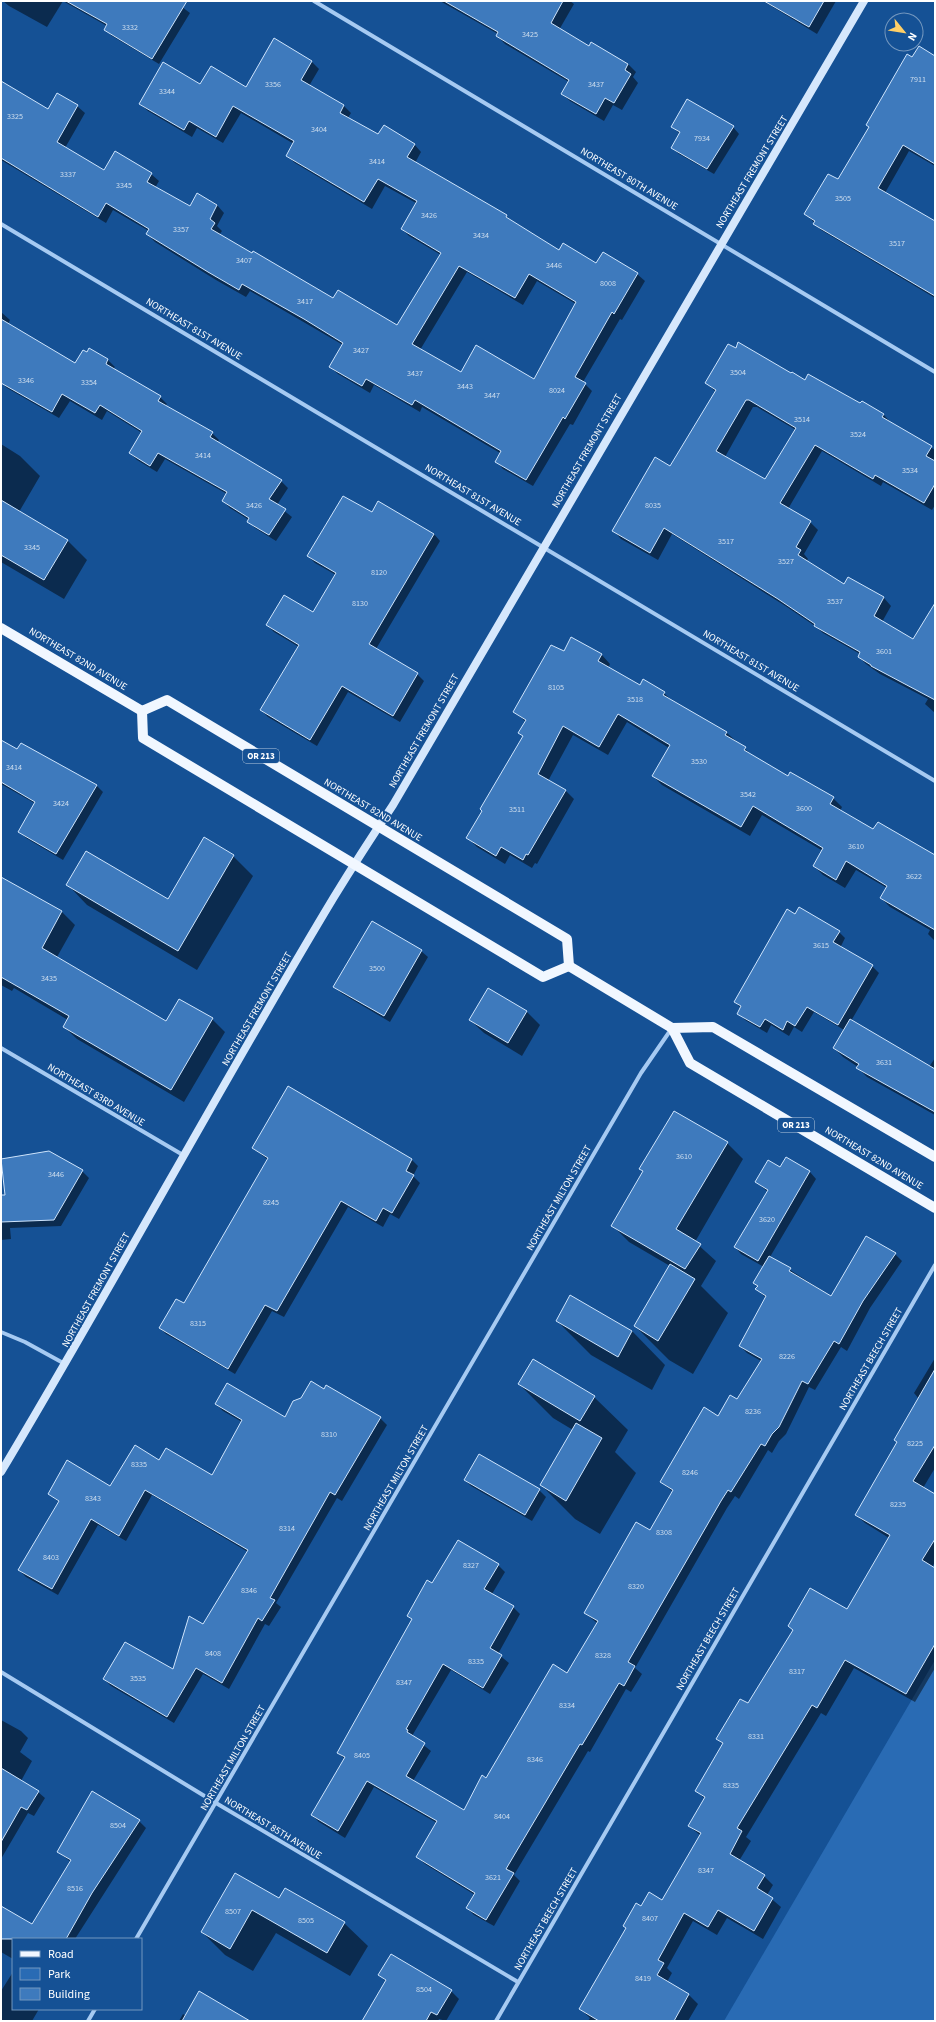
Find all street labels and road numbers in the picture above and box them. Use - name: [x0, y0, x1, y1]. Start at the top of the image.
- street label: NORTHEAST FREMONT STREET: [713, 112, 792, 231]
- street label: NORTHEAST 80TH AVENUE: [578, 144, 680, 214]
- street label: NORTHEAST 81ST AVENUE: [143, 295, 245, 363]
- street label: NORTHEAST FREMONT STREET: [549, 391, 626, 511]
- street label: NORTHEAST 81ST AVENUE: [422, 461, 524, 529]
- street label: NORTHEAST 82ND AVENUE: [26, 624, 130, 694]
- street label: NORTHEAST 81ST AVENUE: [700, 627, 802, 695]
- street label: NORTHEAST FREMONT STREET: [386, 671, 463, 791]
- road number: OR 213: [243, 749, 279, 763]
- street label: NORTHEAST 82ND AVENUE: [321, 775, 425, 845]
- street label: NORTHEAST FREMONT STREET: [219, 949, 296, 1069]
- street label: NORTHEAST 83RD AVENUE: [45, 1060, 147, 1130]
- road number: OR 213: [778, 1118, 814, 1132]
- street label: NORTHEAST 82ND AVENUE: [822, 1123, 926, 1193]
- street label: NORTHEAST MILTON STREET: [523, 1142, 595, 1253]
- street label: NORTHEAST FREMONT STREET: [58, 1229, 134, 1350]
- street label: NORTHEAST BEECH STREET: [836, 1305, 907, 1413]
- street label: NORTHEAST MILTON STREET: [360, 1422, 432, 1533]
- street label: NORTHEAST BEECH STREET: [673, 1585, 744, 1693]
- street label: NORTHEAST MILTON STREET: [197, 1702, 269, 1813]
- street label: NORTHEAST 85TH AVENUE: [222, 1793, 324, 1863]
- street label: NORTHEAST BEECH STREET: [511, 1865, 582, 1973]

